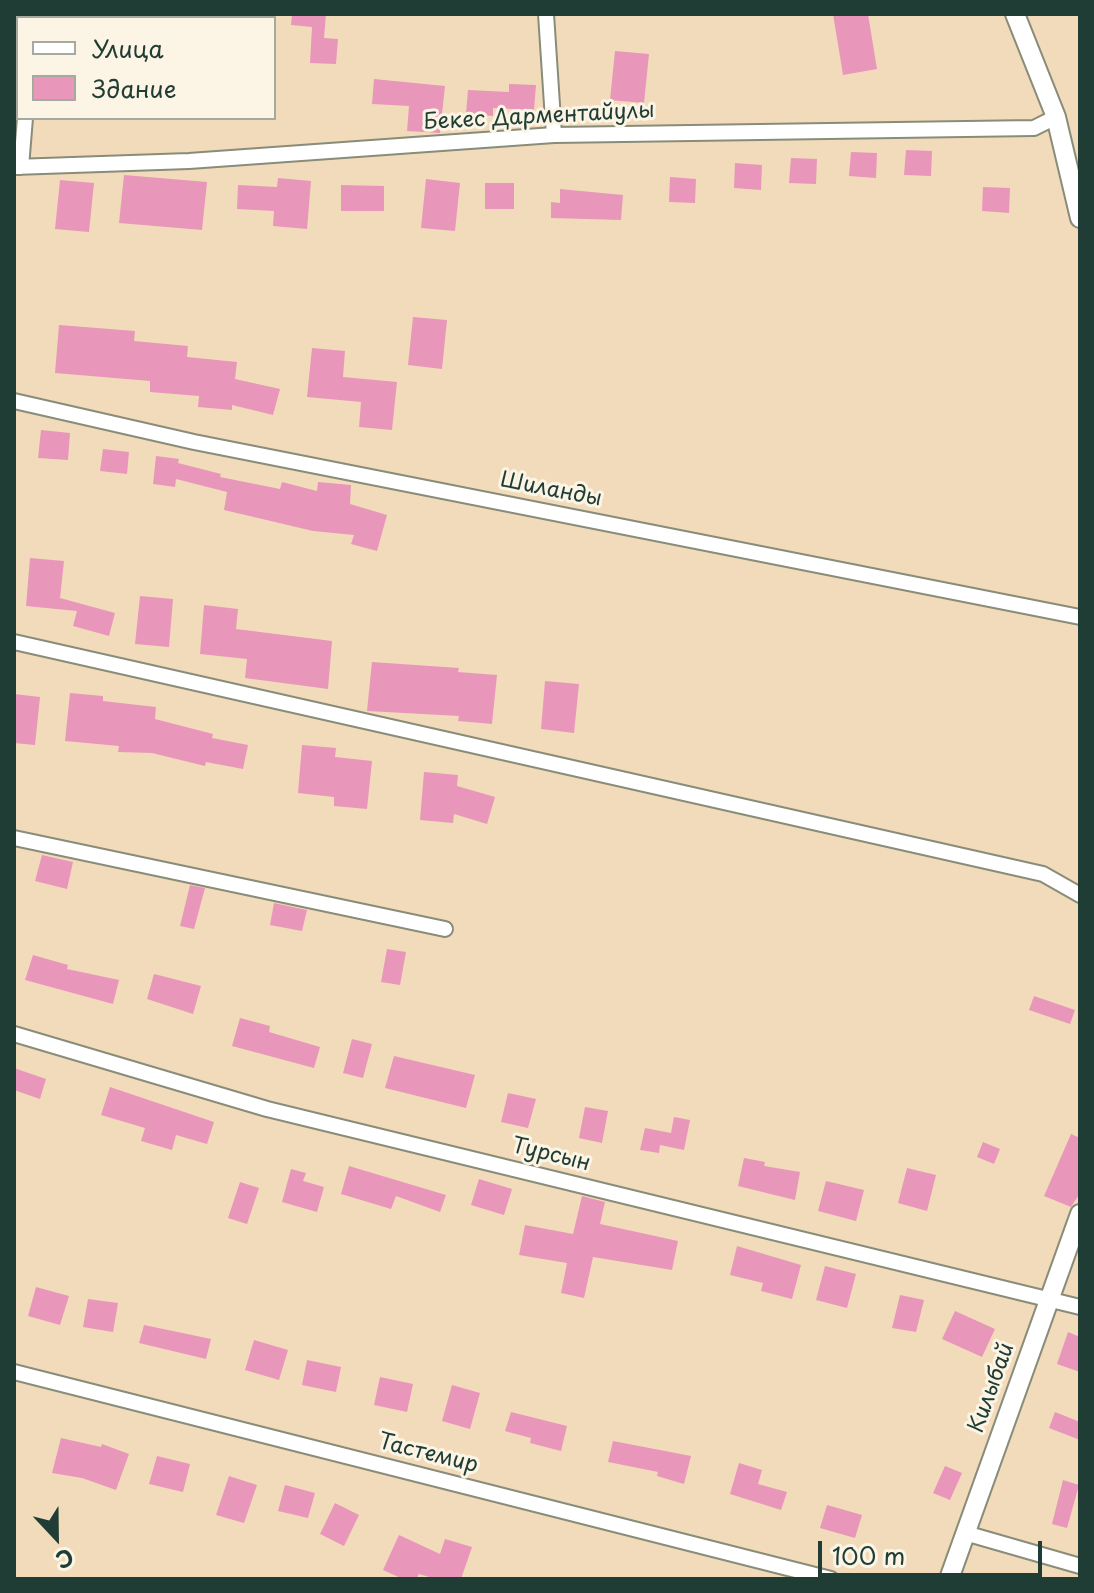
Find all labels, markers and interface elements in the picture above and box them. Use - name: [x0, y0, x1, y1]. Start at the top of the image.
- legend: [16, 16, 276, 120]
- text: Улица: [92, 30, 164, 66]
- text: Здание: [92, 70, 177, 106]
- street label: Бекес Дарментайулы: [423, 98, 655, 136]
- street label: Шиланды: [498, 467, 604, 513]
- street label: Турсын: [509, 1133, 593, 1177]
- street label: Килыбай: [964, 1339, 1020, 1437]
- street label: Тастемир: [375, 1429, 481, 1479]
- north arrow: [16, 1497, 96, 1577]
- scale bar: [822, 1525, 1046, 1575]
- text: 100 m: [832, 1537, 905, 1573]
- text: С: [51, 1541, 79, 1578]

